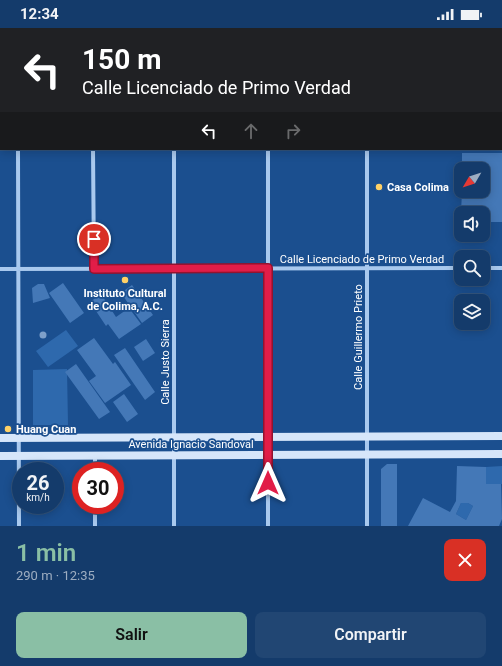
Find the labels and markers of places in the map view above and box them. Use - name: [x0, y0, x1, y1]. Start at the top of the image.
- place label: Casa Colima: [387, 181, 449, 194]
- marker: Casa Colima: [374, 182, 384, 192]
- pin: [77, 222, 111, 256]
- marker: Instituto Cultural de Colima, A.C.: [120, 275, 130, 285]
- place label: Instituto Cultural de Colima, A.C.: [84, 287, 167, 313]
- place label: Huang Cuan: [16, 423, 76, 436]
- marker: Huang Cuan: [3, 424, 13, 434]

